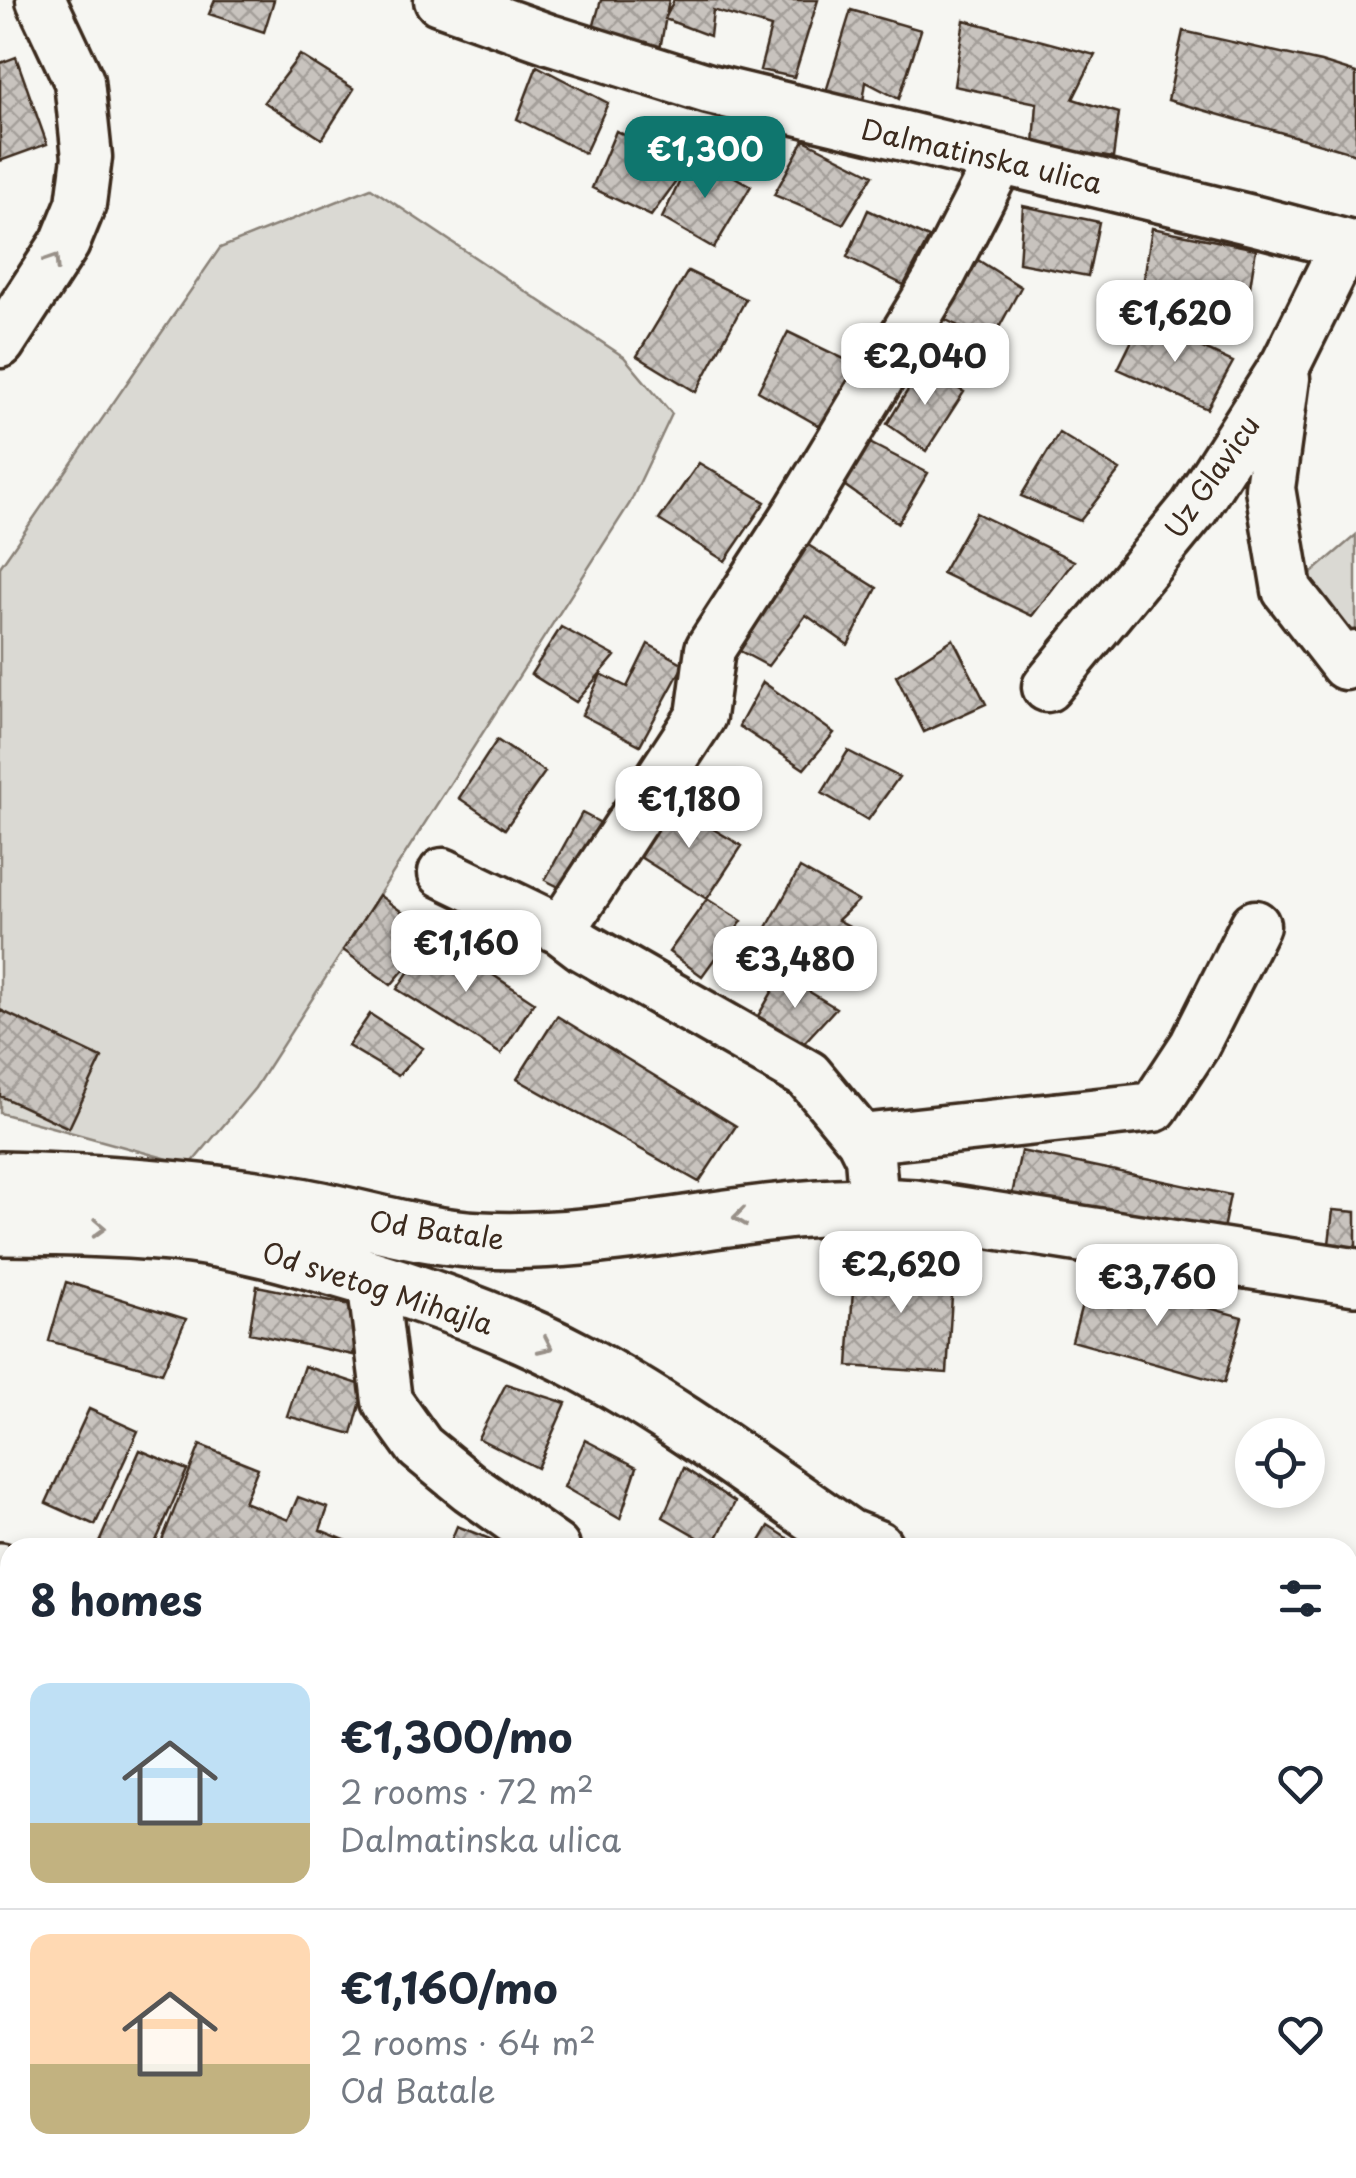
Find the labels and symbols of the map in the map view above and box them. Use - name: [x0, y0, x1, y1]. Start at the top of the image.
- street label: Dalmatinska ulica: [857, 106, 1107, 204]
- pin: €1,300: [624, 116, 786, 201]
- one-way arrow: [40, 254, 59, 272]
- pin: €1,620: [1094, 280, 1256, 365]
- pin: €2,040: [844, 323, 1006, 408]
- street label: Uz Glavicu: [1153, 405, 1269, 547]
- pin: €1,180: [608, 766, 770, 851]
- pin: €1,160: [385, 910, 547, 995]
- pin: €3,480: [714, 926, 876, 1011]
- street label: Od Batale: [367, 1198, 507, 1260]
- one-way arrow: [731, 1206, 748, 1227]
- one-way arrow: [92, 1218, 108, 1239]
- street label: Od svetog Mihajla: [257, 1229, 500, 1345]
- pin: €2,620: [820, 1231, 982, 1316]
- pin: €3,760: [1076, 1244, 1238, 1329]
- one-way arrow: [535, 1334, 553, 1354]

